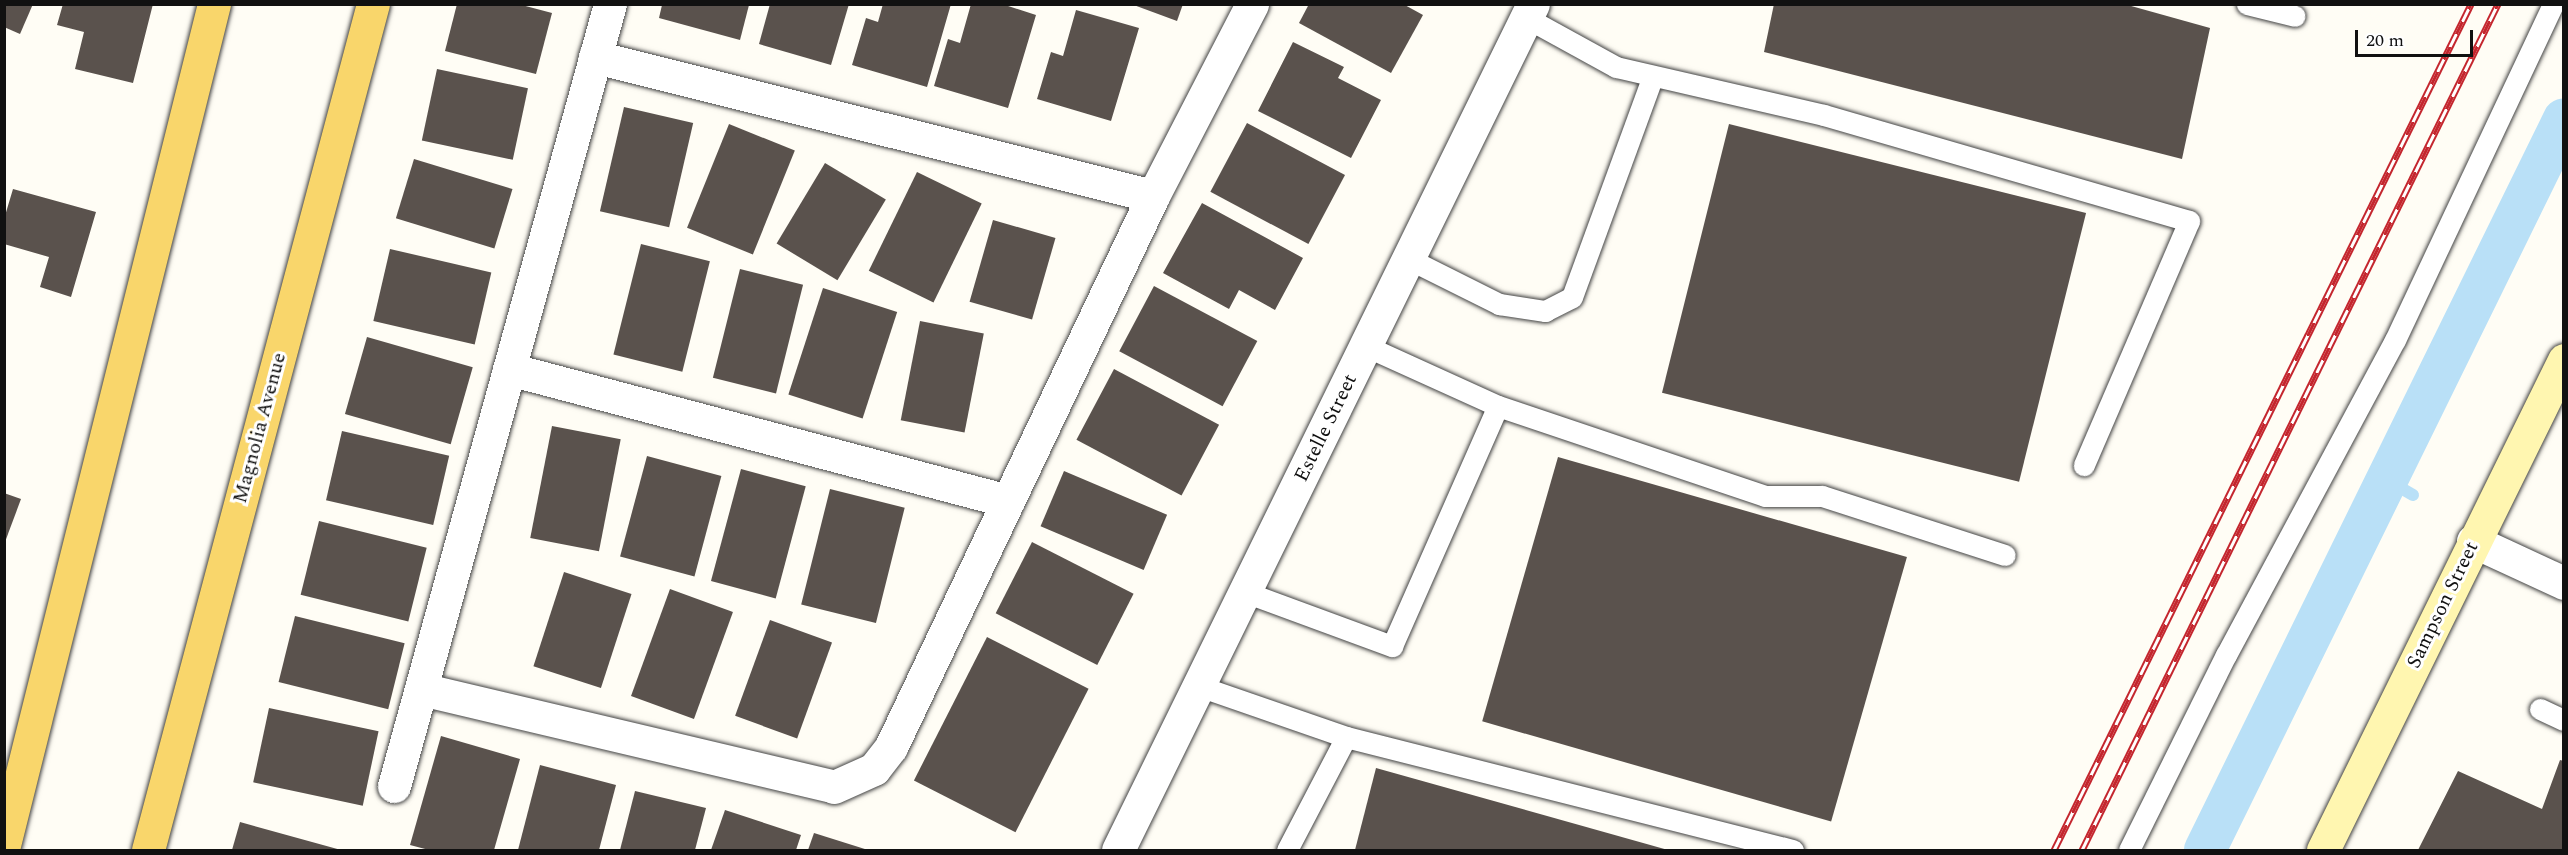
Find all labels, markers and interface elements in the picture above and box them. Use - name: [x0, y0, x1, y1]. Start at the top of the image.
- scale bar: [2358, 18, 2476, 56]
- text: 20 m: [2366, 27, 2404, 54]
- street label: Magnolia Avenue: [228, 350, 292, 506]
- street label: Estelle Street: [1290, 370, 1362, 486]
- street label: Sampson Street: [2402, 538, 2484, 672]

